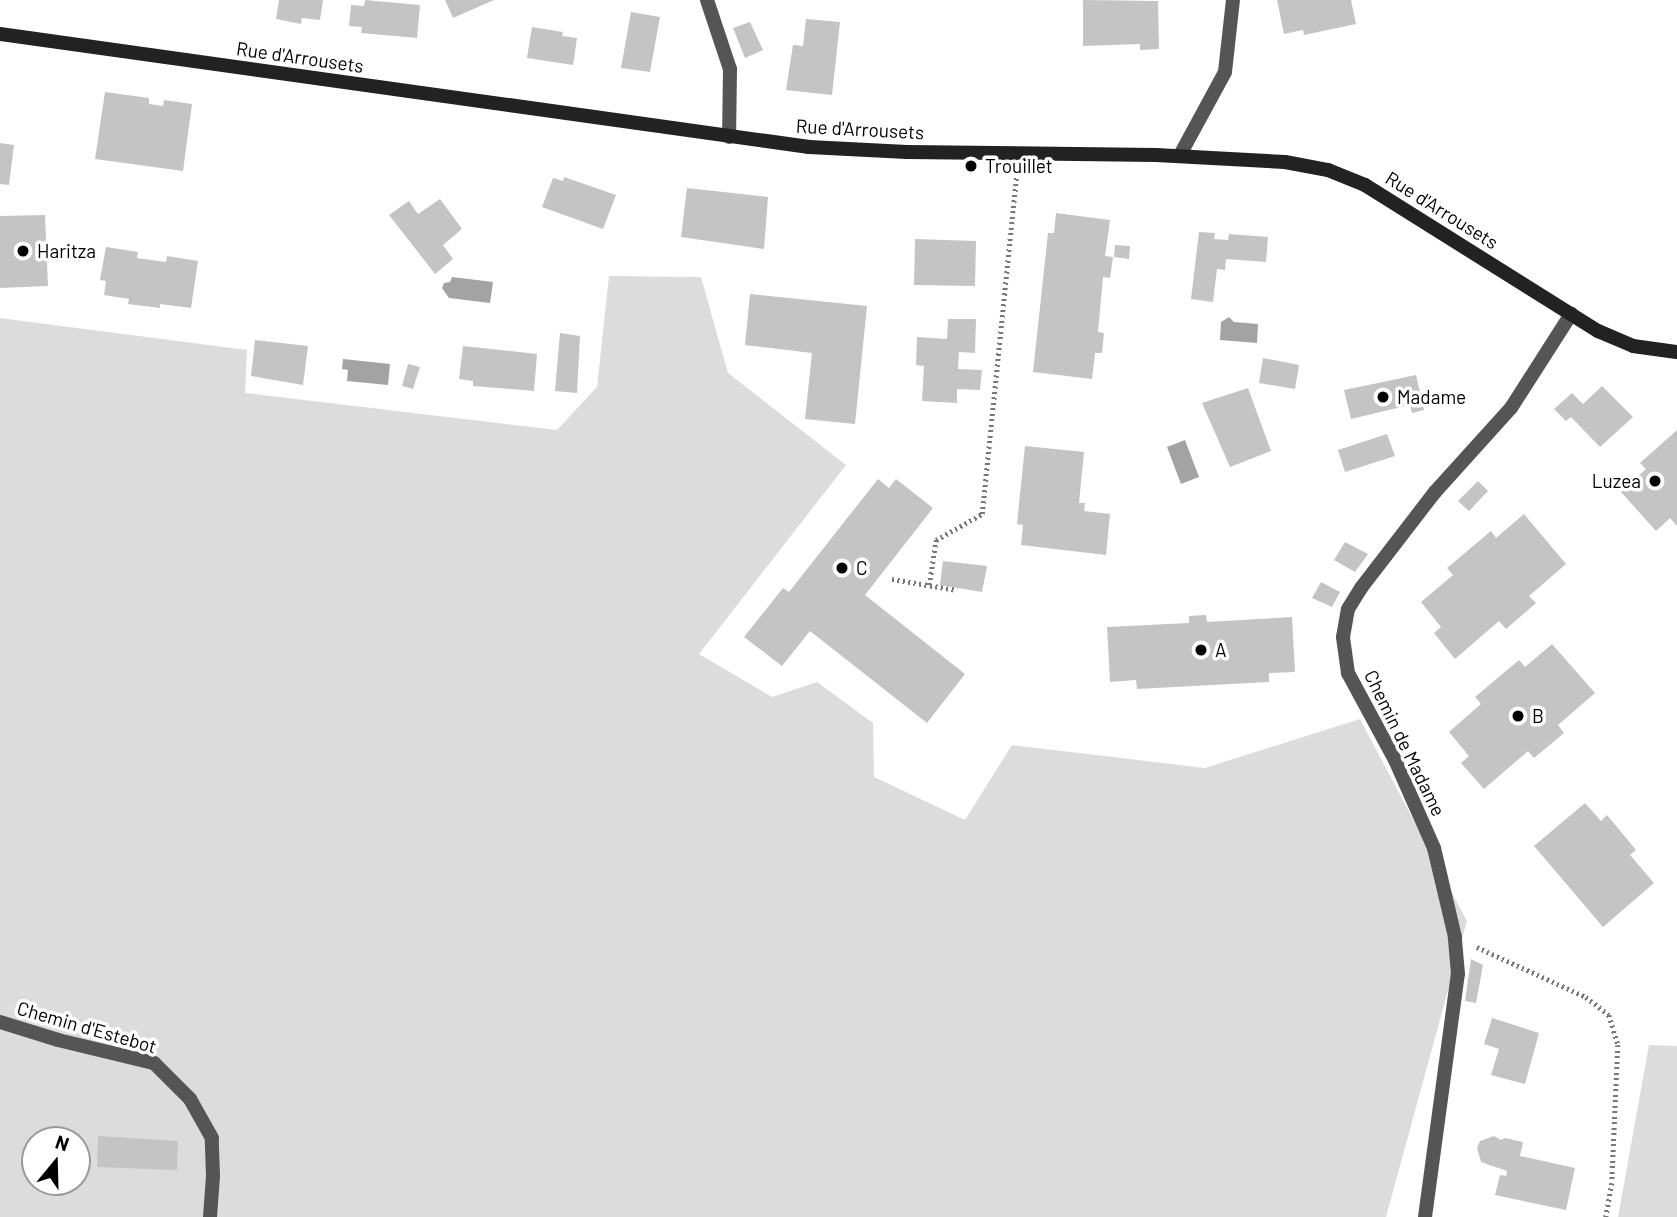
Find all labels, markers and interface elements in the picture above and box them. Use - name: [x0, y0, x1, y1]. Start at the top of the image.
- street label: Rue d'Arrousets: [235, 37, 365, 77]
- street label: Rue d'Arrousets: [795, 114, 925, 144]
- place label: Trouillet: [985, 155, 1053, 177]
- marker: Trouillet: [963, 158, 979, 174]
- street label: Rue d'Arrousets: [1381, 166, 1503, 254]
- place label: Haritza: [37, 240, 96, 262]
- marker: Haritza: [15, 243, 31, 259]
- place label: Madame: [1397, 386, 1466, 408]
- marker: Madame: [1375, 389, 1391, 405]
- place label: Luzea: [1592, 470, 1641, 492]
- marker: Luzea: [1647, 473, 1663, 489]
- place label: C: [856, 557, 868, 579]
- marker: C: [834, 560, 850, 576]
- place label: A: [1215, 639, 1227, 661]
- marker: A: [1193, 642, 1209, 658]
- street label: Chemin de Madame: [1360, 666, 1450, 820]
- place label: B: [1532, 705, 1544, 727]
- marker: B: [1510, 708, 1526, 724]
- street label: Chemin d'Estebot: [15, 996, 159, 1058]
- north arrow: [21, 1126, 91, 1196]
- text: N: [53, 1130, 72, 1155]

